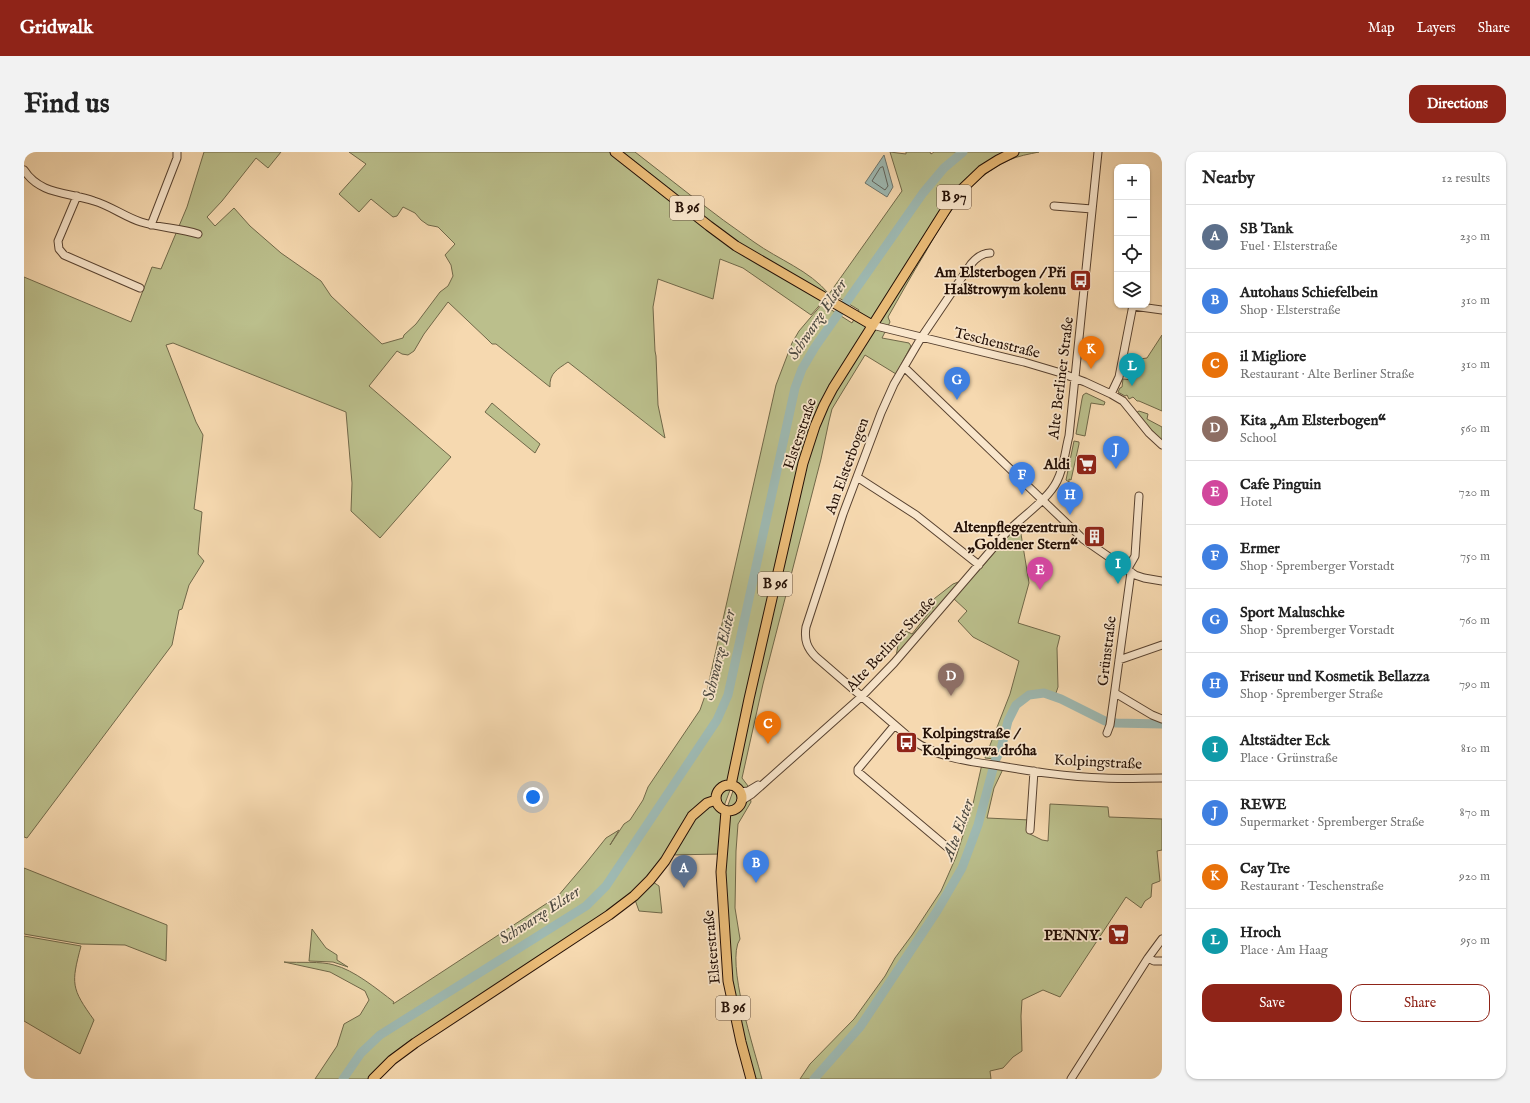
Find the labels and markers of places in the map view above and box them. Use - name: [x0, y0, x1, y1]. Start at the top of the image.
- place label: Am Elsterbogen / Při Halštrowym kolenu: [934, 263, 1066, 299]
- bus stop icon: Am Elsterbogen / Při Halštrowym kolenu: [1068, 268, 1094, 294]
- pin: K: [1078, 336, 1104, 369]
- pin: L: [1119, 353, 1145, 386]
- pin: G: [944, 367, 970, 400]
- pin: J: [1103, 436, 1129, 469]
- supermarket icon: Aldi: [1073, 451, 1099, 477]
- place label: Aldi: [1043, 455, 1070, 474]
- pin: F: [1009, 462, 1035, 495]
- pin: H: [1057, 482, 1083, 515]
- place label: Altenpflegezentrum „Goldener Stern“: [953, 518, 1078, 554]
- building icon: Altenpflegezentrum „Goldener Stern“: [1081, 523, 1107, 549]
- pin: I: [1105, 551, 1131, 584]
- pin: E: [1027, 557, 1053, 590]
- pin: D: [938, 663, 964, 696]
- pin: C: [755, 711, 781, 744]
- place label: Kolpingstraße / Kolpingowa dróha: [922, 724, 1037, 760]
- bus stop icon: Kolpingstraße / Kolpingowa dróha: [893, 729, 919, 755]
- pin: B: [743, 850, 769, 883]
- pin: A: [671, 855, 697, 888]
- supermarket icon: PENNY.: [1105, 922, 1131, 948]
- place label: PENNY.: [1044, 926, 1102, 945]

